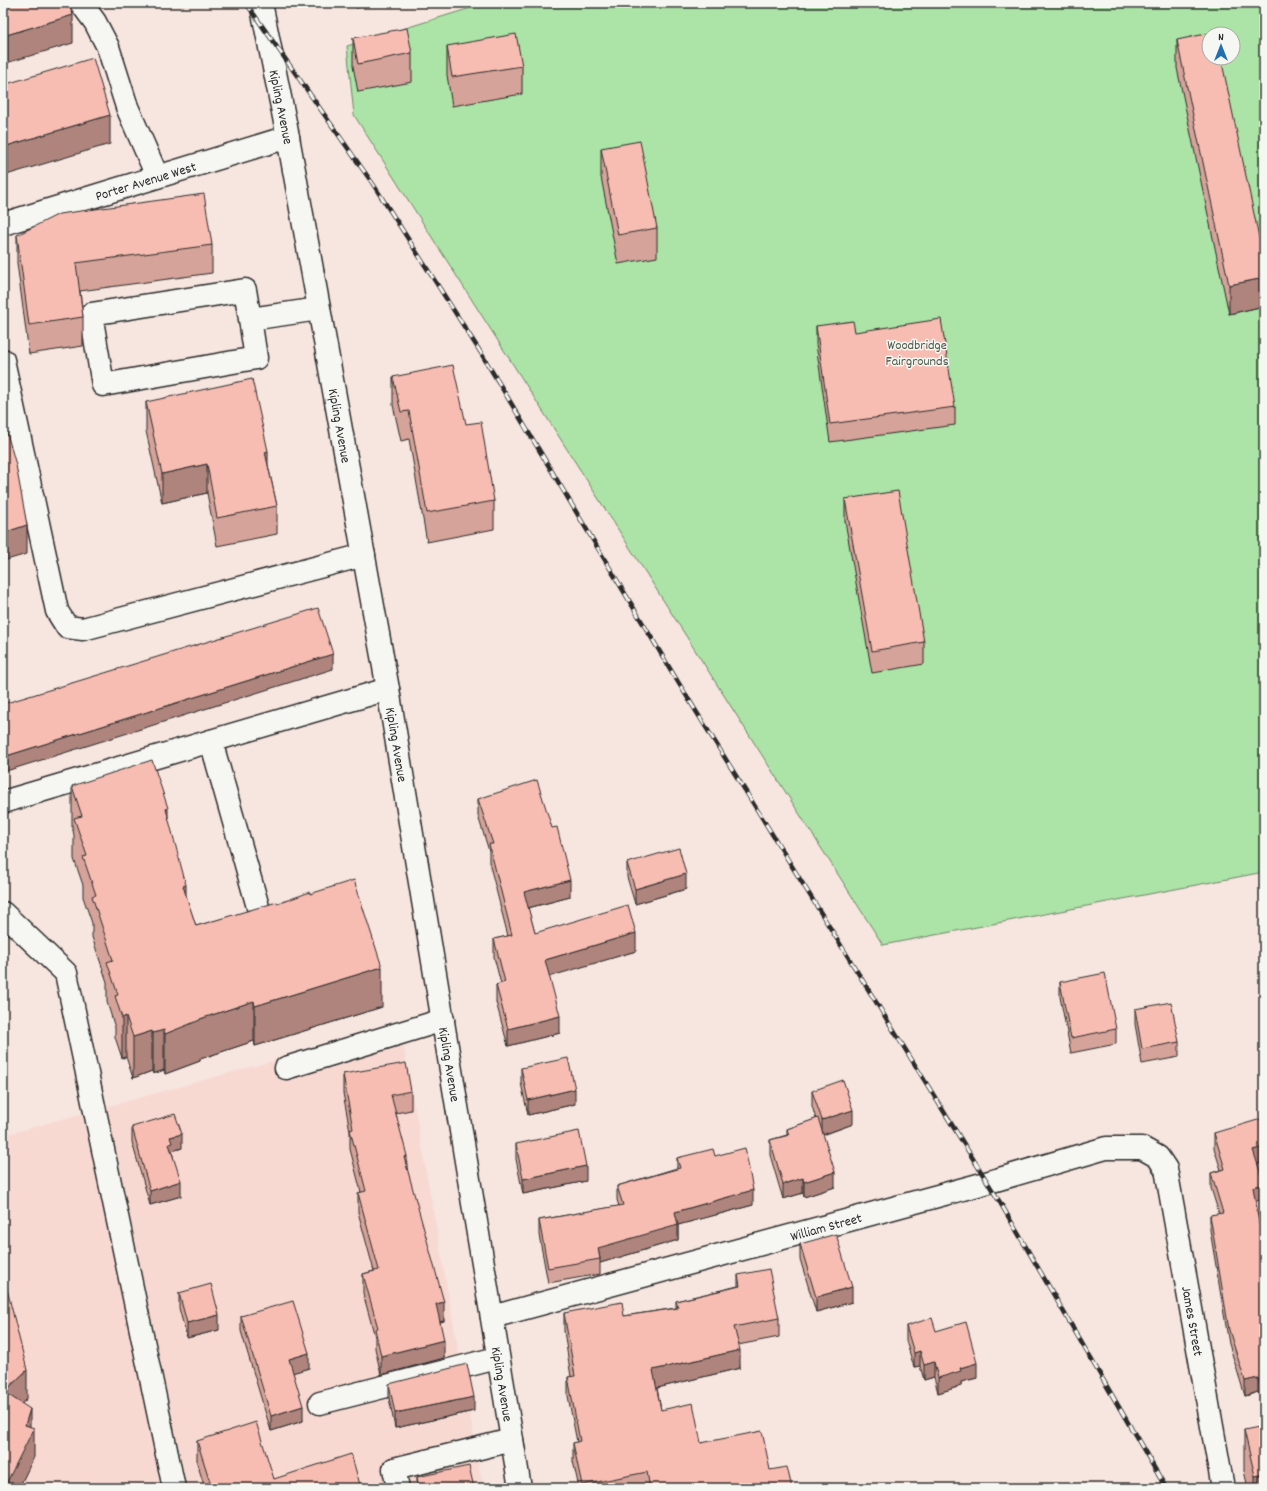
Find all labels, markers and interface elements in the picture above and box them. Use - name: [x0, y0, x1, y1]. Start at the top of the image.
- north arrow: [1201, 26, 1241, 66]
- text: N: [1218, 30, 1224, 46]
- street label: Kipling Avenue: [263, 68, 297, 146]
- street label: Porter Avenue West: [93, 158, 199, 207]
- park label: Woodbridge Fairgrounds: [885, 336, 949, 372]
- street label: Kipling Avenue: [322, 387, 355, 465]
- street label: Kipling Avenue: [379, 706, 411, 784]
- street label: Kipling Avenue: [432, 1026, 464, 1103]
- street label: William Street: [788, 1209, 864, 1247]
- street label: James Street: [1175, 1285, 1207, 1358]
- street label: Kipling Avenue: [485, 1345, 517, 1423]

